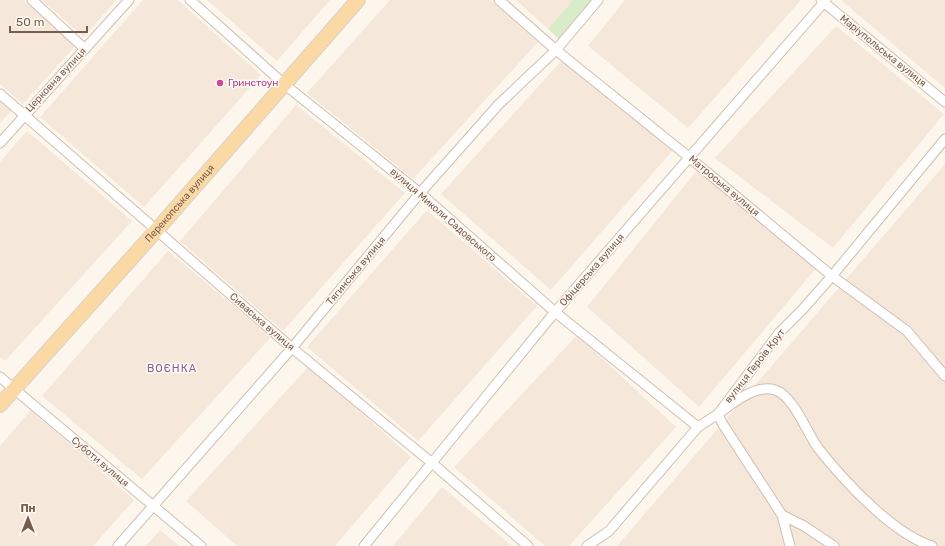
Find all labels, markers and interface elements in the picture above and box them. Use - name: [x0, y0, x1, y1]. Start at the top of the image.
- scale bar: [10, 8, 87, 34]
- street label: Маріупольська вулиця: [837, 12, 929, 90]
- text: 50 m: [16, 15, 44, 29]
- street label: Церковна вулиця: [23, 45, 89, 115]
- place label: Гринстоун: [228, 77, 278, 89]
- marker: Гринстоун: [215, 78, 225, 88]
- street label: Матроська вулиця: [686, 153, 762, 219]
- street label: Перекопська вулиця: [142, 162, 217, 245]
- street label: вулиця Миколи Садовського: [387, 166, 499, 265]
- street label: Офіцерська вулиця: [557, 231, 627, 309]
- street label: Тягинська вулиця: [324, 234, 388, 308]
- street label: Сиваська вулиця: [227, 291, 297, 353]
- street label: вулиця Героїв Крут: [722, 326, 788, 406]
- district label: ВОЄНКА: [147, 362, 197, 375]
- street label: Суботи вулиця: [69, 434, 131, 490]
- north arrow: [8, 498, 48, 538]
- text: Пн: [20, 502, 36, 515]

